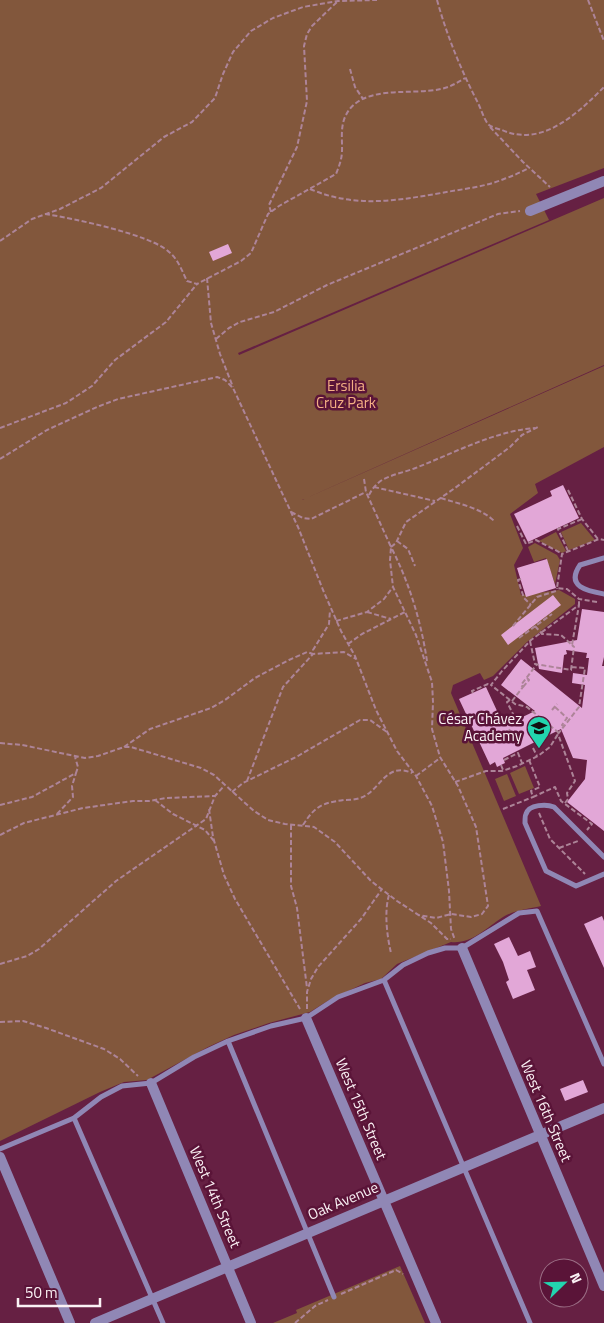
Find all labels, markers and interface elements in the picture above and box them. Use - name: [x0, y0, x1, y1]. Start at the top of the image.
- park label: Ersilia Cruz Park: [316, 374, 376, 414]
- place label: César Chávez Academy: [438, 707, 522, 747]
- school or university icon: César Chávez Academy: [526, 715, 552, 749]
- street label: West 15th Street: [330, 1055, 393, 1164]
- street label: West 16th Street: [515, 1057, 578, 1166]
- street label: West 14th Street: [184, 1143, 247, 1252]
- street label: Oak Avenue: [304, 1175, 382, 1226]
- north arrow: [539, 1258, 589, 1308]
- text: N: [565, 1269, 588, 1286]
- scale bar: [18, 1276, 100, 1308]
- text: 50 m: [25, 1281, 58, 1304]

